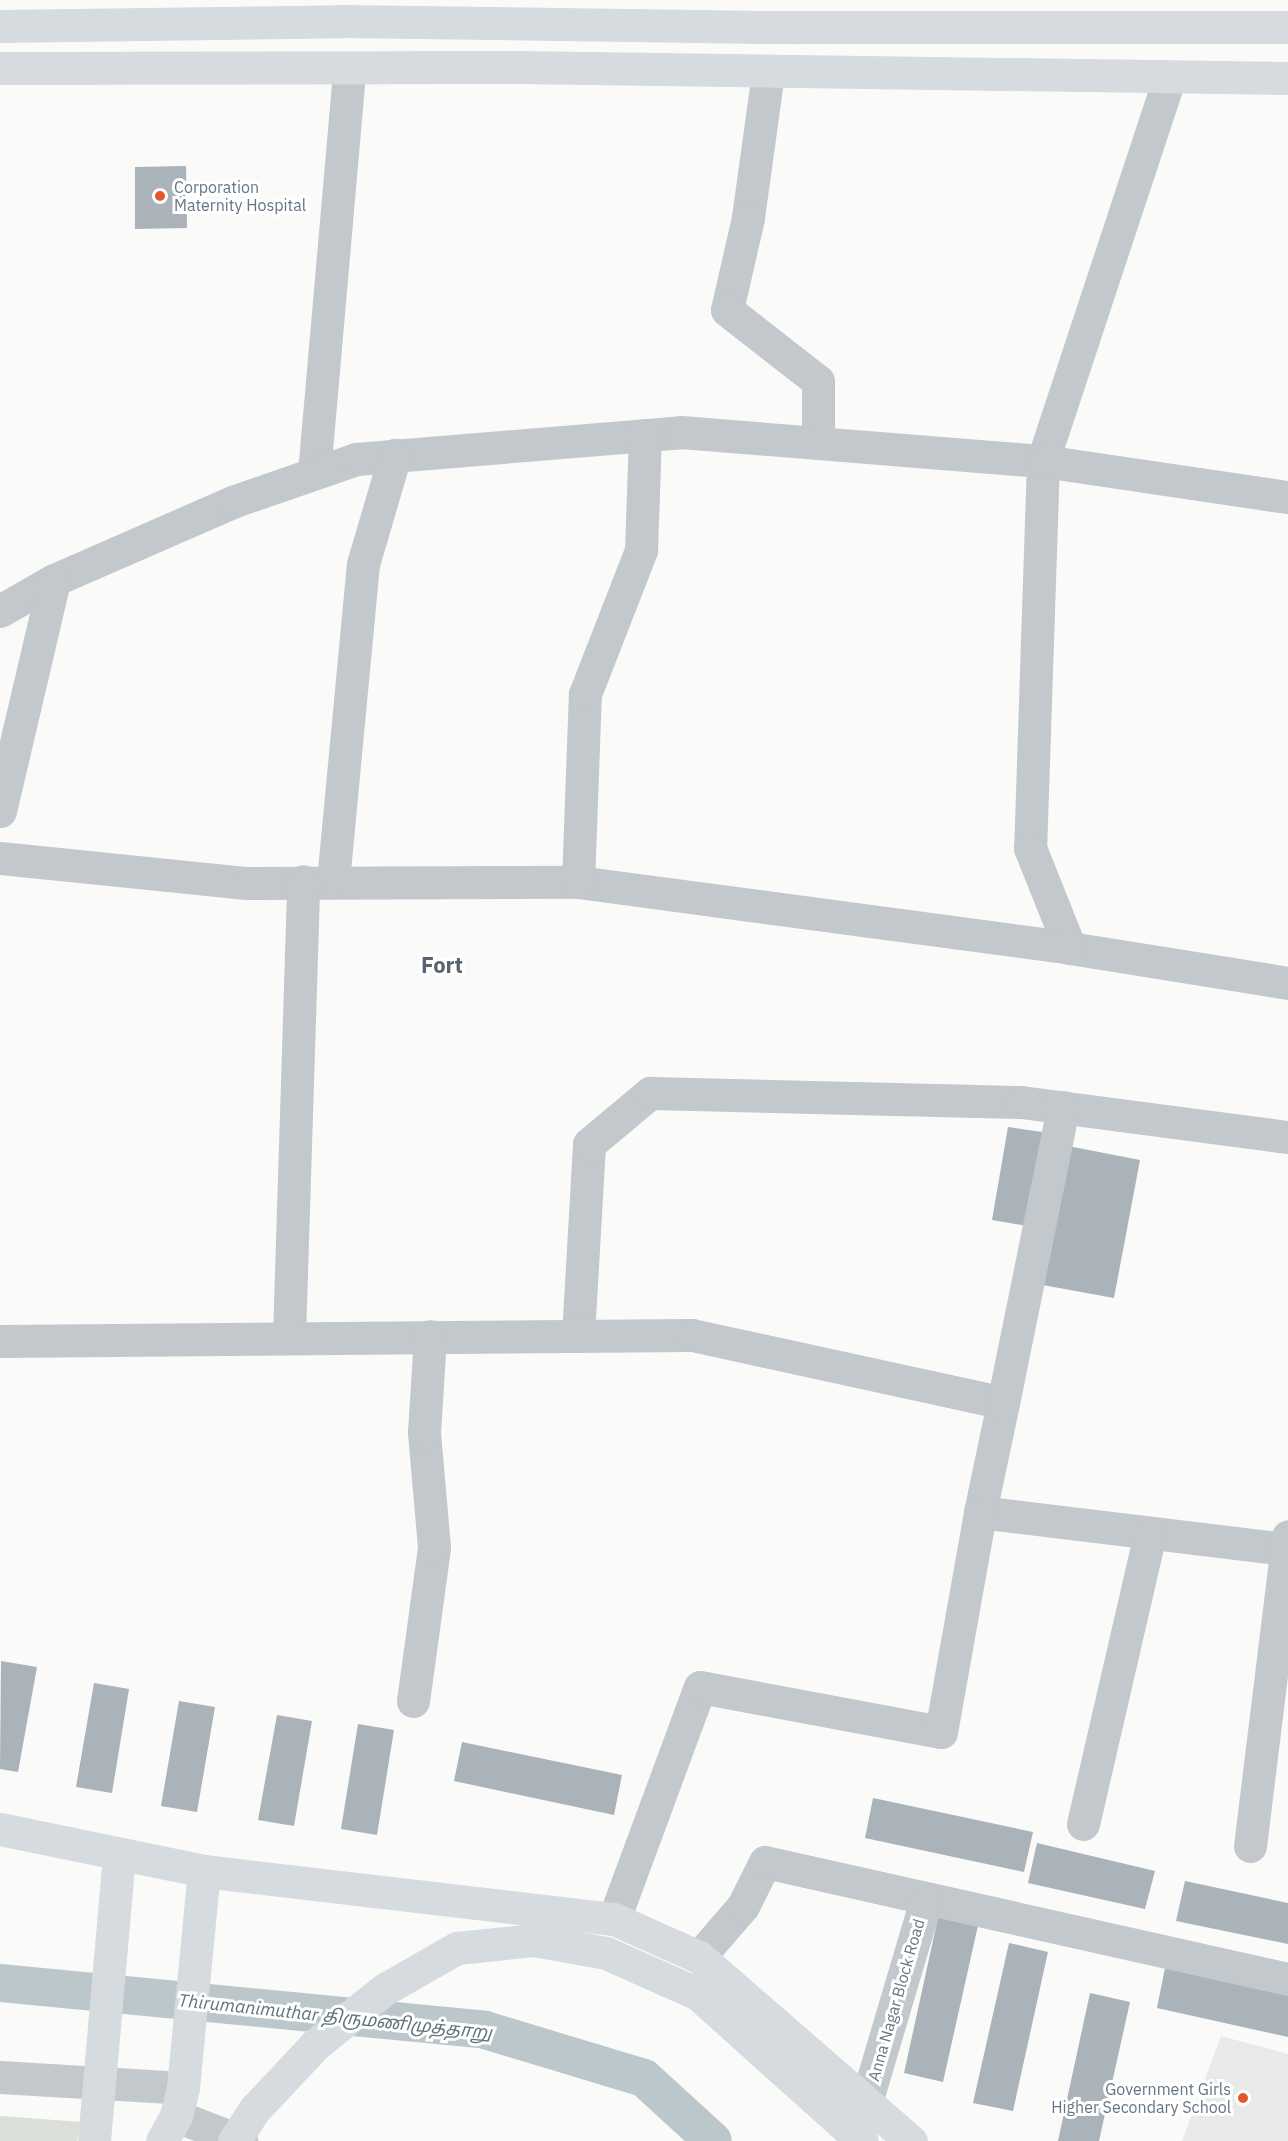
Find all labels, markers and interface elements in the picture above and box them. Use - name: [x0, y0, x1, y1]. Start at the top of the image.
- place label: Corporation Maternity Hospital: [174, 177, 306, 215]
- marker: Corporation Maternity Hospital: [151, 187, 169, 205]
- district label: Fort: [421, 952, 463, 978]
- street label: Anna Nagar Block Road: [864, 1917, 928, 2083]
- water label: Thirumanimuthar திருமணிமுத்தாறு: [177, 1990, 493, 2044]
- place label: Government Girls Higher Secondary School: [1051, 2079, 1231, 2117]
- marker: Government Girls Higher Secondary School: [1236, 2091, 1250, 2105]

